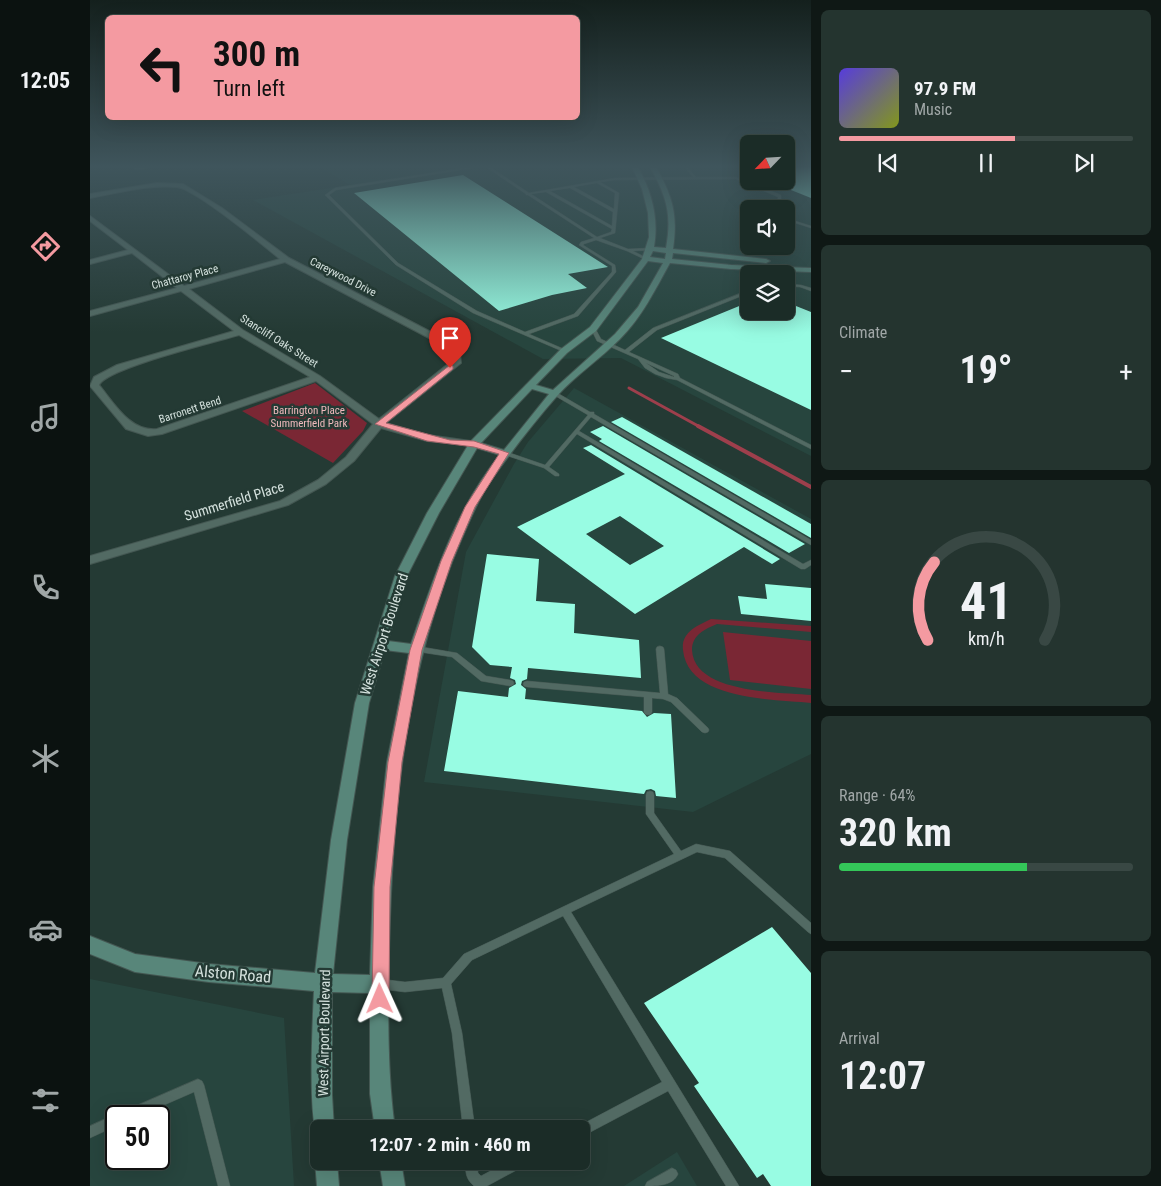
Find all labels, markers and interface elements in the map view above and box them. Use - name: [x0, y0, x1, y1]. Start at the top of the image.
- text: 300 m: [213, 34, 300, 75]
- icon: left: [130, 35, 195, 100]
- text: 12:05: [20, 68, 70, 93]
- text: Turn left: [213, 76, 285, 101]
- text: 97.9 FM: [914, 77, 976, 100]
- text: Music: [914, 100, 952, 119]
- north arrow: [740, 135, 795, 190]
- map controls: [740, 135, 795, 320]
- icon: previous: [874, 149, 902, 177]
- icon: pause: [972, 149, 1000, 177]
- icon: next: [1070, 149, 1098, 177]
- button: sound: [740, 200, 795, 255]
- icon: directions: [28, 229, 63, 264]
- street label: Careywood Drive: [308, 255, 378, 299]
- street label: Chattaroy Place: [150, 262, 220, 292]
- button: layers: [740, 265, 795, 320]
- street label: Stancliff Oaks Street: [238, 312, 320, 370]
- pin: [429, 317, 471, 368]
- text: Climate: [839, 323, 887, 342]
- icon: arrive: [436, 324, 464, 352]
- text: 19°: [959, 348, 1013, 392]
- text: −: [839, 355, 853, 388]
- text: +: [1119, 355, 1133, 388]
- street label: Barronett Bend: [157, 394, 223, 426]
- icon: music: [28, 400, 63, 435]
- park label: Barrington Place Summerfield Park: [271, 404, 347, 430]
- street label: Summerfield Place: [182, 478, 286, 524]
- icon: phone: [28, 570, 63, 605]
- street label: West Airport Boulevard: [357, 571, 411, 697]
- text: 41: [960, 571, 1012, 632]
- text: km/h: [968, 628, 1004, 649]
- icon: climate: [28, 741, 63, 776]
- text: Range · 64%: [839, 786, 915, 805]
- text: 320 km: [839, 811, 952, 855]
- icon: car: [28, 912, 63, 947]
- street label: Alston Road: [194, 961, 272, 987]
- street label: West Airport Boulevard: [315, 969, 333, 1097]
- position arrow: [353, 972, 405, 1024]
- text: Arrival: [839, 1029, 880, 1048]
- text: 12:07: [839, 1054, 926, 1098]
- icon: filters: [28, 1083, 63, 1118]
- speed limit sign: 50: [105, 1105, 170, 1170]
- text: 12:07 · 2 min · 460 m: [369, 1133, 531, 1156]

